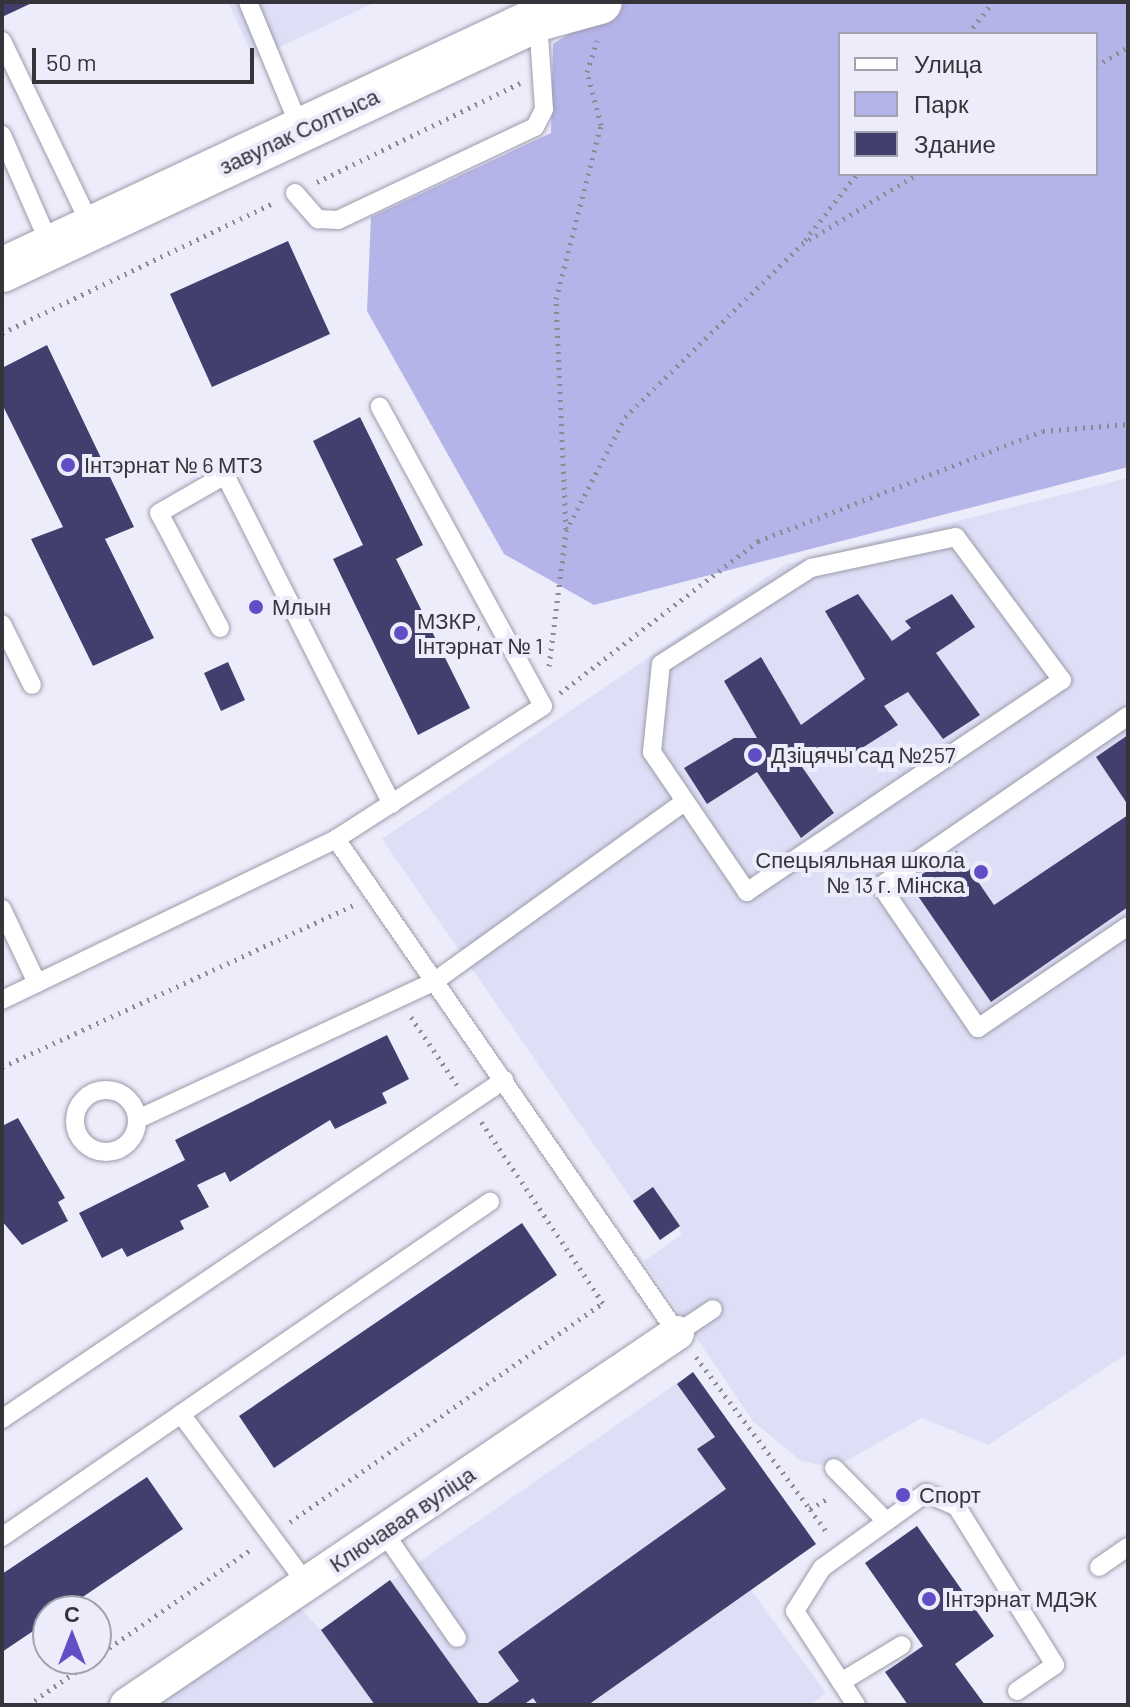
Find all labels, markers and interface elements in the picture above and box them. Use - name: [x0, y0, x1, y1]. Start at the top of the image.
- scale bar: [36, 32, 258, 82]
- legend: [838, 32, 1098, 176]
- text: 50 m: [46, 47, 97, 76]
- text: Улица: [914, 49, 982, 78]
- street label: завулак Солтыса: [215, 83, 383, 179]
- text: Парк: [914, 89, 968, 118]
- text: Здание: [914, 129, 996, 158]
- place label: Інтэрнат № 6 МТЗ: [84, 452, 263, 478]
- marker: Інтэрнат № 6 МТЗ: [59, 456, 77, 474]
- place label: Млын: [272, 594, 331, 620]
- marker: Млын: [247, 598, 265, 616]
- place label: МЗКР, Інтэрнат № 1: [417, 607, 543, 658]
- marker: МЗКР, Інтэрнат № 1: [392, 624, 410, 642]
- place label: Дзіцячы сад №257: [771, 742, 955, 768]
- marker: Дзіцячы сад №257: [746, 746, 764, 764]
- place label: Спецыяльная школа № 13 г. Мінска: [755, 846, 965, 898]
- marker: Спецыяльная школа № 13 г. Мінска: [972, 863, 990, 881]
- street label: Ключавая вуліца: [324, 1461, 480, 1577]
- place label: Спорт: [919, 1482, 981, 1508]
- marker: Спорт: [894, 1486, 912, 1504]
- place label: Інтэрнат МДЭК: [945, 1586, 1097, 1612]
- marker: Інтэрнат МДЭК: [920, 1590, 938, 1608]
- north arrow: [32, 1595, 112, 1675]
- text: С: [64, 1600, 80, 1626]

